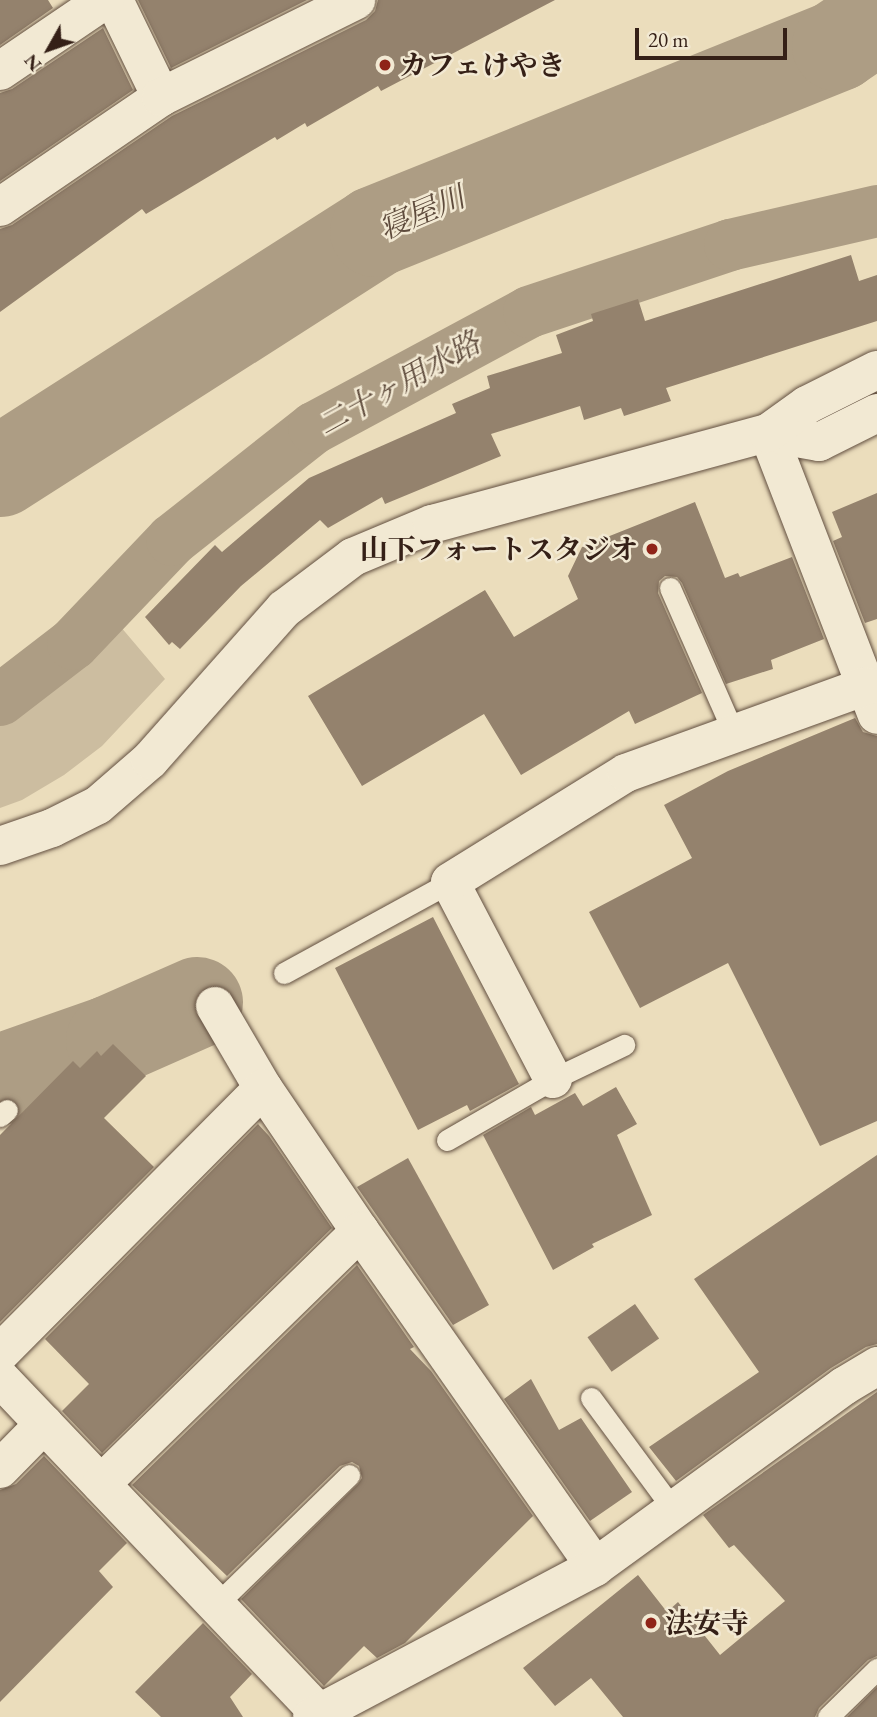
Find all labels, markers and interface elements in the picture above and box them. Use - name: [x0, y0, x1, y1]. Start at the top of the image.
- north arrow: [14, 14, 84, 84]
- scale bar: [639, 14, 791, 58]
- text: 20 m: [648, 26, 689, 53]
- place label: カフェけやき: [399, 48, 567, 82]
- text: N: [18, 49, 47, 77]
- marker: カフェけやき: [377, 57, 393, 73]
- water label: 寝屋川: [374, 179, 470, 247]
- water label: 二十ヶ用水路: [312, 325, 486, 443]
- place label: 山下フォートスタジオ: [358, 532, 638, 566]
- marker: 山下フォートスタジオ: [644, 541, 660, 557]
- place label: 法安寺: [665, 1606, 749, 1640]
- marker: 法安寺: [643, 1615, 659, 1631]

